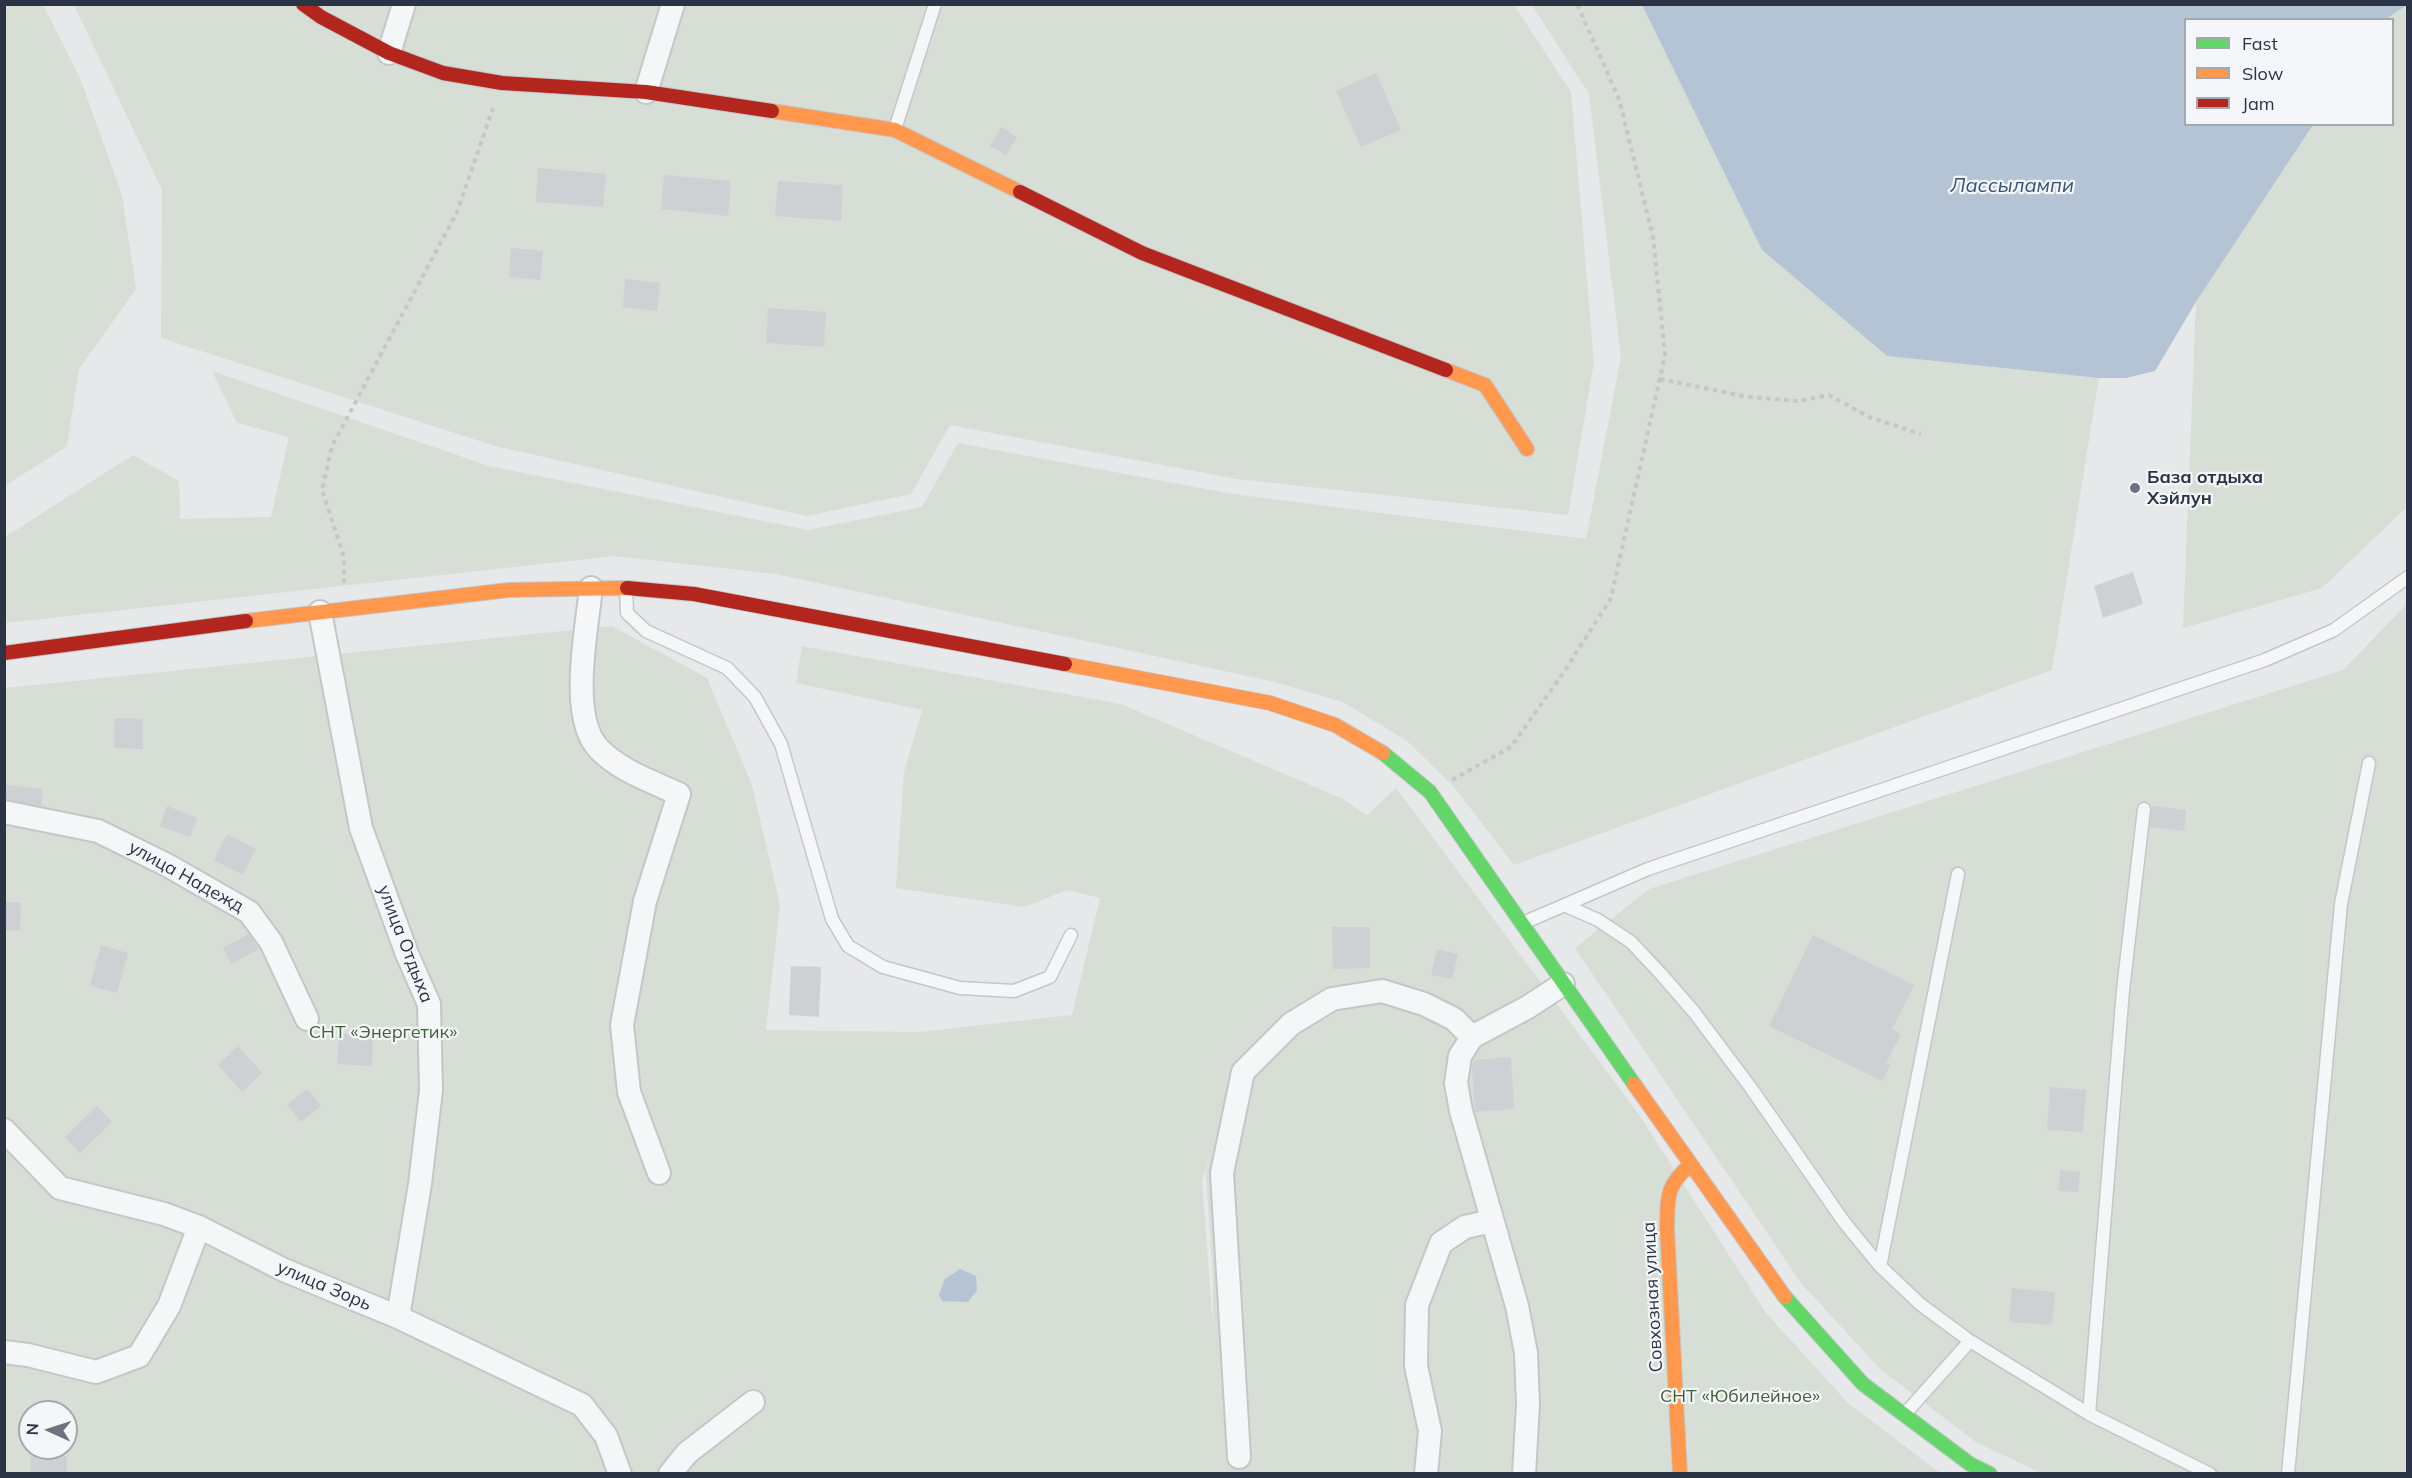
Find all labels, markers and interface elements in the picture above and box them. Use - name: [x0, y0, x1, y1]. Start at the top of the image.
- legend: [2184, 18, 2394, 126]
- text: Fast: [2242, 32, 2278, 55]
- text: Slow: [2242, 62, 2283, 85]
- text: Jam: [2242, 92, 2275, 115]
- water label: Лассылампи: [1950, 174, 2074, 198]
- place label: База отдыха Хэйлун: [2147, 467, 2263, 510]
- marker: База отдыха Хэйлун: [2128, 481, 2142, 495]
- street label: улица Надежд: [125, 836, 247, 918]
- street label: улица Отдыха: [373, 882, 437, 1006]
- park label: СНТ «Энергетик»: [309, 1022, 457, 1044]
- street label: Совхозная улица: [1638, 1221, 1668, 1373]
- street label: улица Зорь: [274, 1256, 374, 1316]
- park label: СНТ «Юбилейное»: [1660, 1386, 1820, 1408]
- north arrow: [18, 1400, 78, 1460]
- text: N: [22, 1423, 42, 1436]

